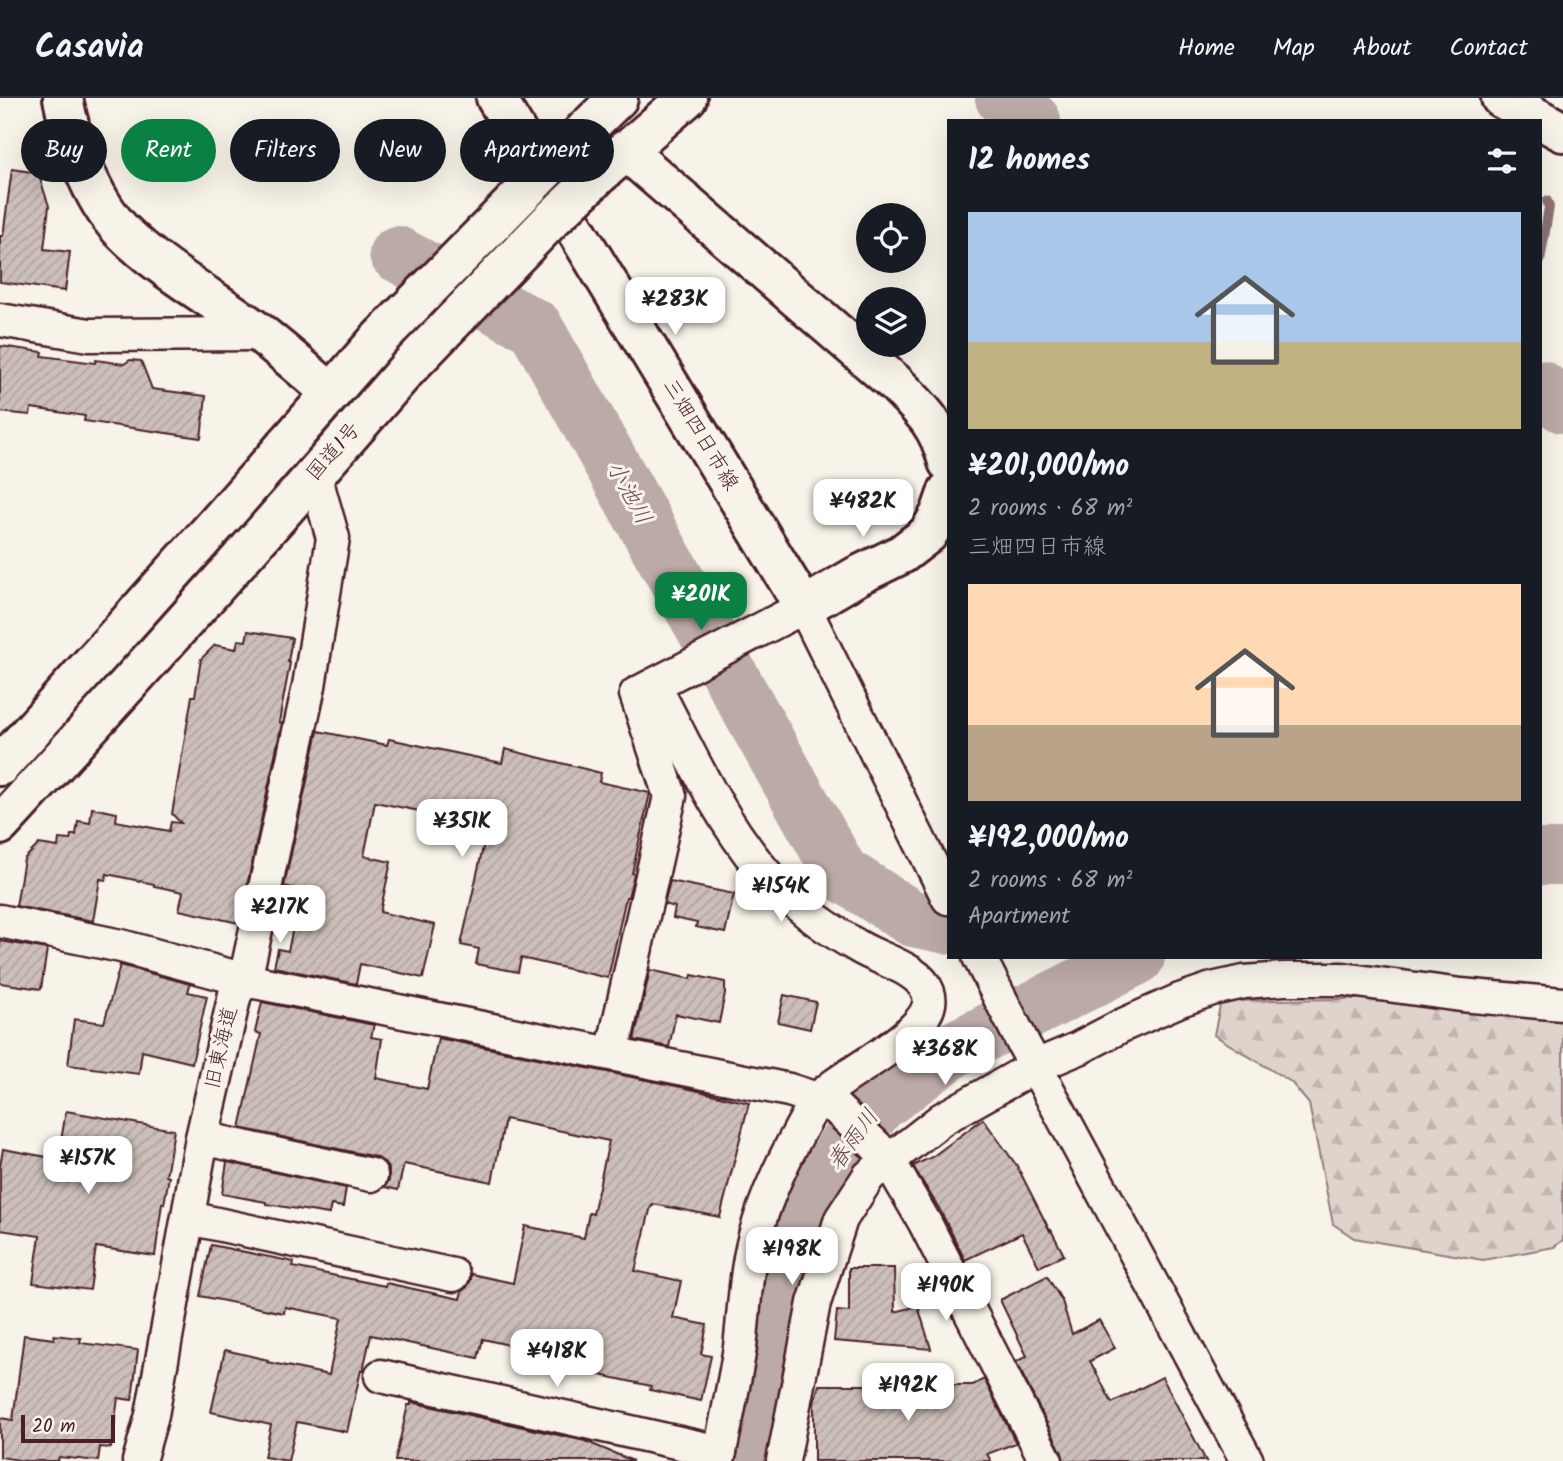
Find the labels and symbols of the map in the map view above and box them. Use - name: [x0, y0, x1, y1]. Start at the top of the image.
- pin: ¥283K: [626, 278, 724, 337]
- street label: 三畑四日市線: [653, 373, 747, 497]
- street label: 国道1号: [299, 415, 369, 489]
- water label: 小池川: [596, 454, 660, 532]
- pin: ¥482K: [814, 480, 912, 539]
- pin: ¥201K: [652, 573, 750, 632]
- pin: ¥351K: [413, 800, 511, 859]
- pin: ¥154K: [732, 864, 830, 924]
- pin: ¥217K: [231, 886, 329, 945]
- street label: 旧東海道: [196, 1003, 248, 1093]
- pin: ¥368K: [896, 1028, 994, 1087]
- water label: 春雨川: [819, 1102, 889, 1178]
- pin: ¥157K: [39, 1136, 137, 1196]
- pin: ¥198K: [743, 1228, 841, 1287]
- pin: ¥190K: [897, 1264, 995, 1323]
- pin: ¥418K: [508, 1330, 606, 1389]
- pin: ¥192K: [859, 1364, 957, 1423]
- scale bar: [21, 1412, 116, 1444]

